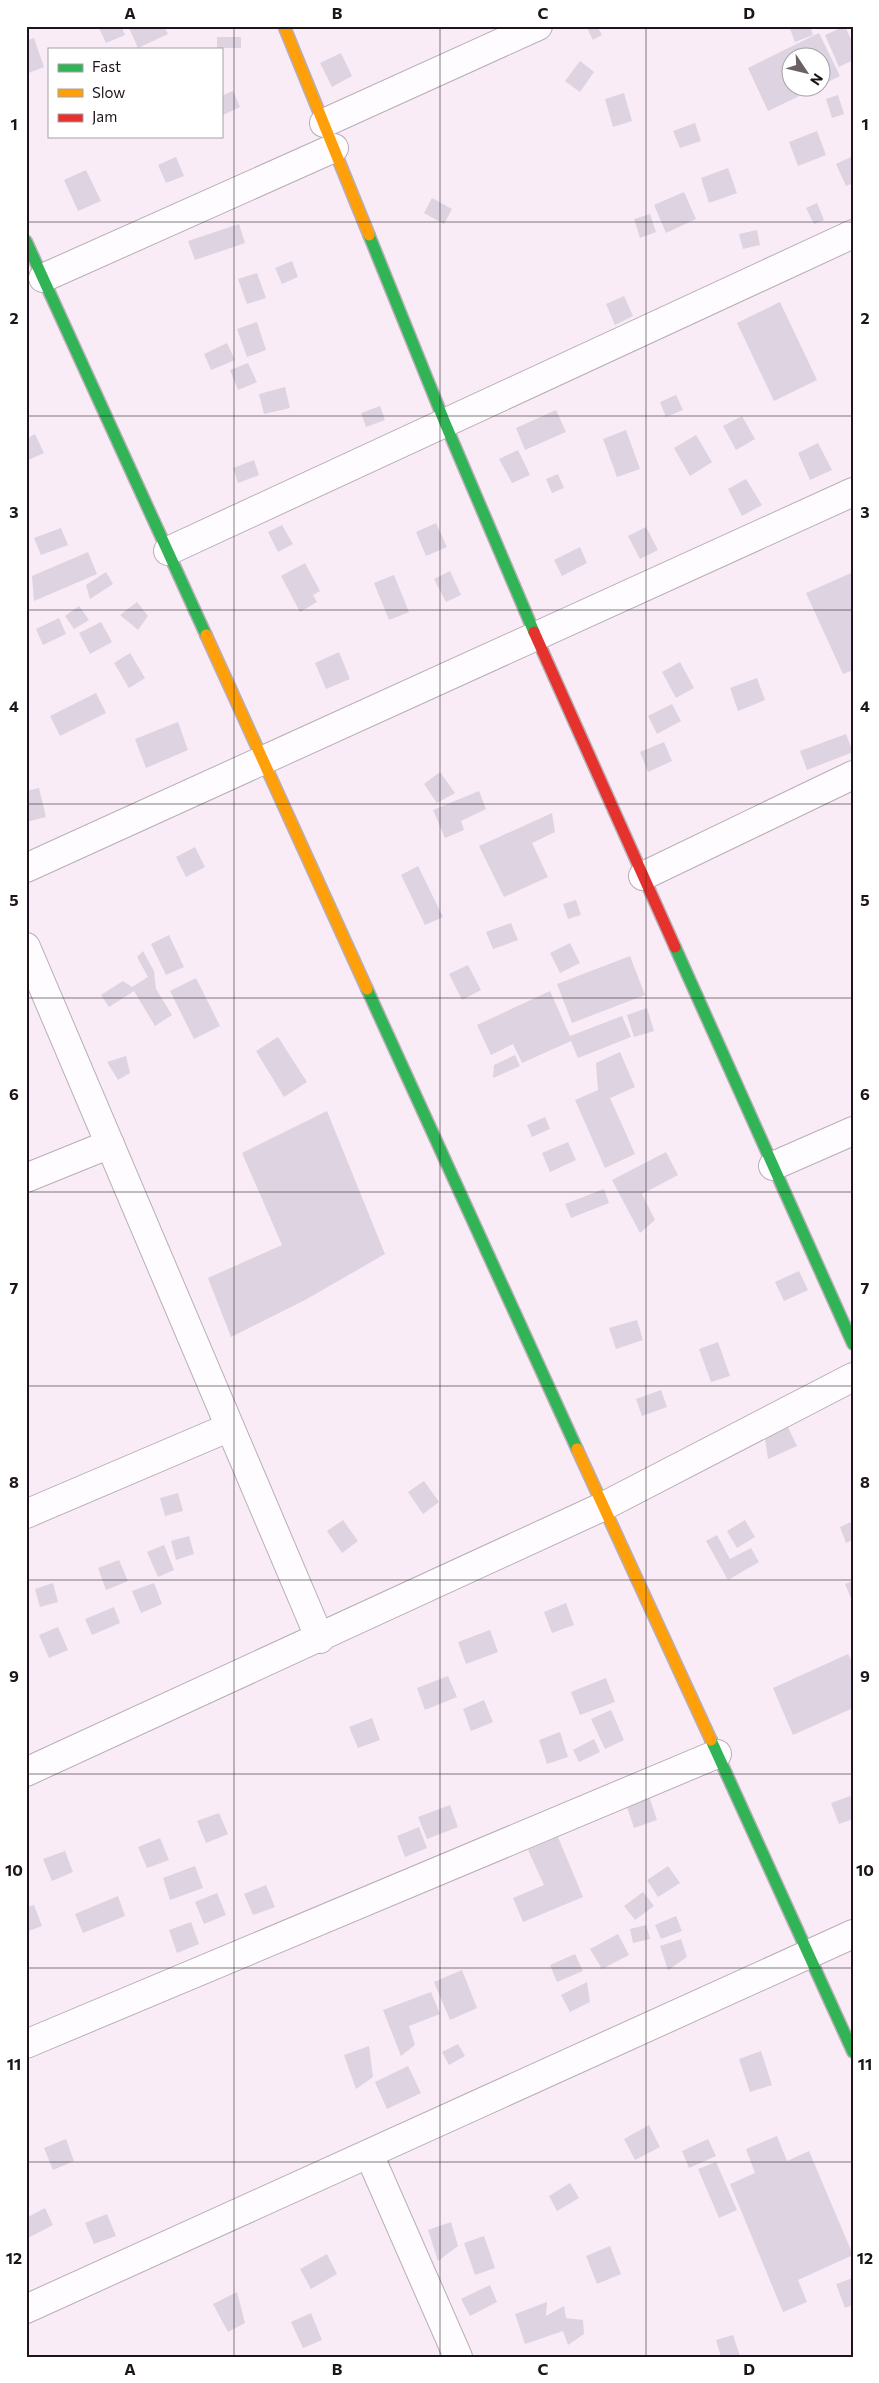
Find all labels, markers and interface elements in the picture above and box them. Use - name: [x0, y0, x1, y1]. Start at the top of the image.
- text: A: [124, 3, 136, 22]
- text: B: [332, 3, 343, 22]
- text: C: [538, 3, 549, 22]
- text: D: [743, 3, 755, 22]
- legend: [48, 48, 222, 138]
- north arrow: [782, 48, 832, 98]
- text: Fast: [92, 57, 121, 75]
- text: N: [807, 71, 827, 89]
- text: Slow: [92, 83, 125, 101]
- text: Jam: [92, 107, 117, 125]
- text: 1: [10, 114, 18, 133]
- text: 1: [861, 114, 869, 133]
- text: 2: [9, 308, 19, 327]
- text: 2: [860, 308, 870, 327]
- text: 3: [9, 502, 19, 521]
- text: 3: [860, 502, 870, 521]
- text: 4: [9, 696, 19, 715]
- text: 4: [860, 696, 870, 715]
- text: 5: [9, 890, 19, 909]
- text: 5: [860, 890, 870, 909]
- text: 6: [9, 1084, 19, 1103]
- text: 6: [860, 1084, 870, 1103]
- text: 7: [10, 1278, 19, 1297]
- text: 7: [861, 1278, 870, 1297]
- text: 8: [9, 1472, 19, 1491]
- text: 8: [860, 1472, 870, 1491]
- text: 9: [9, 1666, 19, 1685]
- text: 9: [860, 1666, 870, 1685]
- text: 10: [5, 1860, 23, 1879]
- text: 10: [856, 1860, 874, 1879]
- text: 11: [7, 2054, 21, 2073]
- text: 11: [858, 2054, 872, 2073]
- text: 12: [6, 2248, 22, 2267]
- text: 12: [857, 2248, 873, 2267]
- text: A: [124, 2359, 136, 2378]
- text: B: [332, 2359, 343, 2378]
- text: C: [538, 2359, 549, 2378]
- text: D: [743, 2359, 755, 2378]

